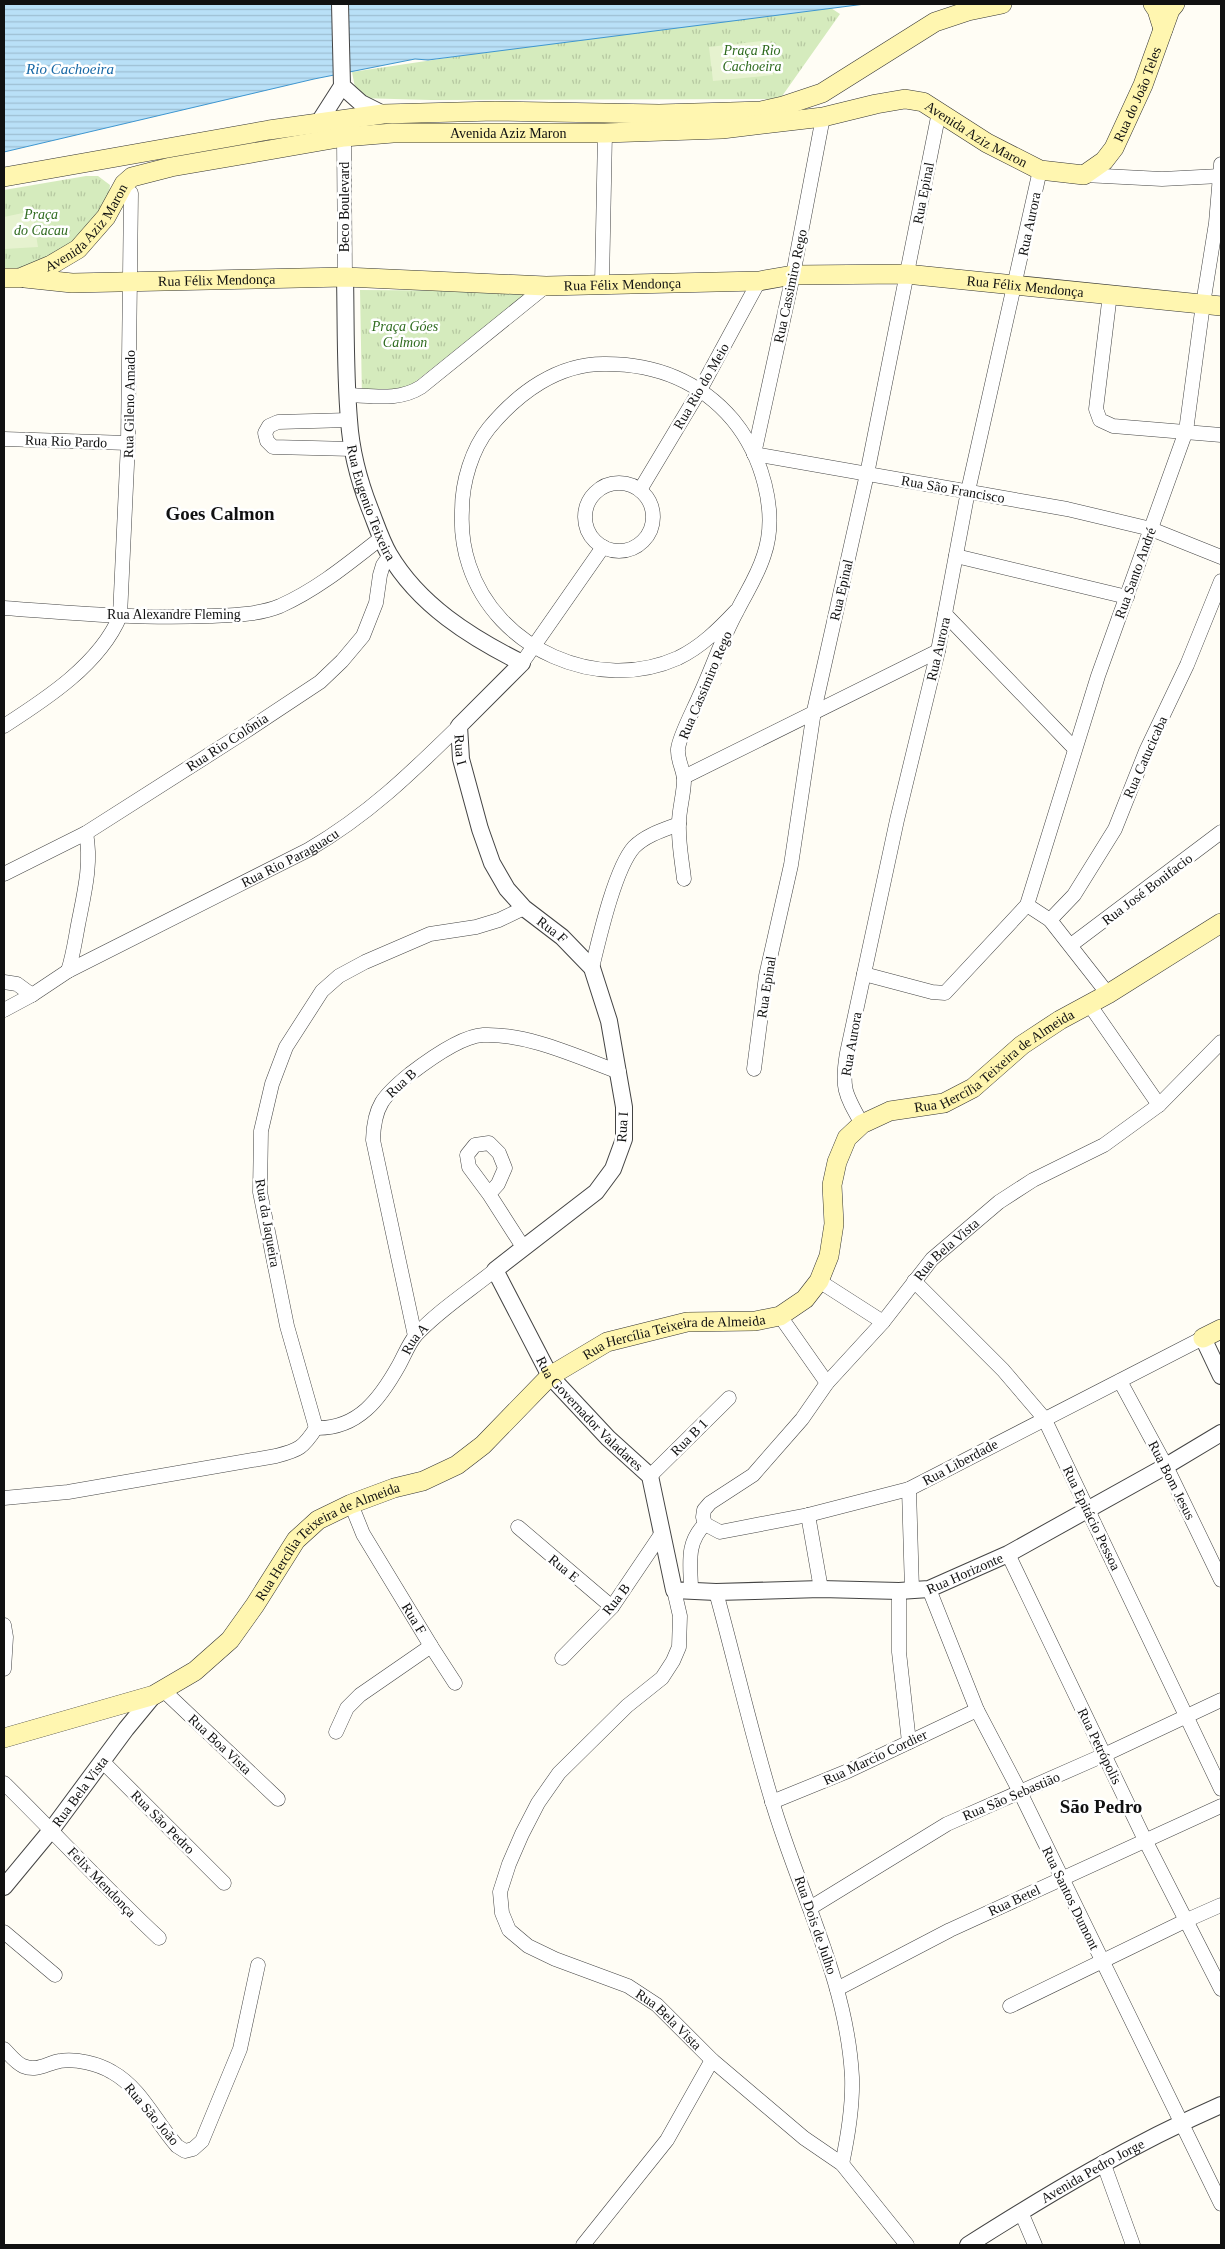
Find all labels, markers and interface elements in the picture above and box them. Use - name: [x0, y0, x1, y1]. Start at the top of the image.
- park label: Praça Rio Cachoeira: [722, 43, 782, 74]
- street label: Rua do João Teles: [1111, 45, 1164, 144]
- water label: Rio Cachoeira: [25, 61, 114, 77]
- street label: Avenida Aziz Maron: [922, 98, 1030, 170]
- street label: Avenida Aziz Maron: [450, 126, 566, 141]
- street label: Rua Epinal: [910, 161, 937, 225]
- street label: Beco Boulevard: [337, 162, 352, 252]
- street label: Avenida Aziz Maron: [43, 181, 131, 275]
- street label: Rua Aurora: [1015, 190, 1044, 257]
- park label: Praça do Cacau: [14, 207, 68, 238]
- street label: Rua Cassimiro Rego: [771, 228, 810, 344]
- street label: Rua Félix Mendonça: [158, 272, 276, 289]
- street label: Rua Félix Mendonça: [966, 273, 1085, 300]
- street label: Rua Félix Mendonça: [564, 276, 682, 294]
- park label: Praça Góes Calmon: [371, 319, 439, 350]
- street label: Rua Rio do Meio: [671, 341, 732, 432]
- street label: Rua Gileno Amado: [121, 350, 138, 458]
- street label: Rua Rio Pardo: [25, 433, 107, 450]
- street label: Rua Eugenio Teixeira: [344, 444, 399, 564]
- street label: Rua São Francisco: [900, 473, 1006, 506]
- district label: Goes Calmon: [165, 503, 275, 524]
- street label: Rua Santo André: [1112, 526, 1159, 621]
- street label: Rua Epinal: [827, 558, 856, 622]
- street label: Rua Alexandre Fleming: [107, 607, 241, 622]
- street label: Rua Aurora: [924, 615, 953, 682]
- street label: Rua Cassimiro Rego: [676, 629, 735, 741]
- street label: Rua Rio Colônia: [184, 710, 271, 774]
- street label: Rua Catucicaba: [1121, 713, 1171, 801]
- street label: Rua I: [452, 734, 469, 767]
- street label: Rua Rio Paraguacu: [239, 826, 341, 890]
- street label: Rua José Bonifacio: [1099, 851, 1195, 928]
- street label: Rua F: [534, 914, 570, 946]
- street label: Rua Epinal: [754, 955, 779, 1019]
- street label: Rua Hercília Teixeira de Almeida: [913, 1007, 1077, 1115]
- street label: Rua Aurora: [838, 1010, 865, 1077]
- street label: Rua B: [383, 1066, 420, 1101]
- street label: Rua I: [614, 1111, 631, 1143]
- street label: Rua da Jaqueira: [252, 1178, 283, 1269]
- street label: Rua Bela Vista: [911, 1215, 982, 1284]
- street label: Rua Hercília Teixeira de Almeida: [580, 1312, 767, 1363]
- street label: Rua A: [399, 1320, 432, 1357]
- street label: Rua Governador Valadares: [533, 1354, 646, 1474]
- street label: Rua B 1: [668, 1416, 711, 1459]
- street label: Rua Liberdade: [920, 1436, 1000, 1488]
- street label: Rua Bom Jesus: [1145, 1438, 1198, 1522]
- street label: Rua Epitácio Pessoa: [1060, 1464, 1124, 1574]
- street label: Rua Hercília Teixeira de Almeida: [253, 1480, 402, 1604]
- street label: Rua Horizonte: [924, 1550, 1005, 1597]
- street label: Rua E: [546, 1552, 582, 1585]
- street label: Rua B: [600, 1581, 633, 1618]
- street label: Rua F: [399, 1600, 429, 1637]
- street label: Rua Petrópolis: [1075, 1706, 1124, 1787]
- street label: Rua Boa Vista: [185, 1711, 255, 1778]
- street label: Rua Marcio Cordier: [821, 1727, 930, 1788]
- street label: Rua Bela Vista: [49, 1753, 112, 1830]
- street label: Rua São Sebastião: [960, 1769, 1062, 1824]
- street label: Rua São Pedro: [128, 1788, 197, 1857]
- district label: São Pedro: [1060, 1796, 1142, 1817]
- street label: Felix Mendonça: [65, 1844, 139, 1921]
- street label: Rua Santos Dumont: [1039, 1844, 1102, 1952]
- street label: Rua Dois de Julho: [792, 1874, 839, 1976]
- street label: Rua Betel: [986, 1882, 1043, 1919]
- street label: Rua Bela Vista: [633, 1986, 705, 2054]
- street label: Rua São João: [121, 2080, 182, 2148]
- street label: Avenida Pedro Jorge: [1038, 2136, 1147, 2206]

